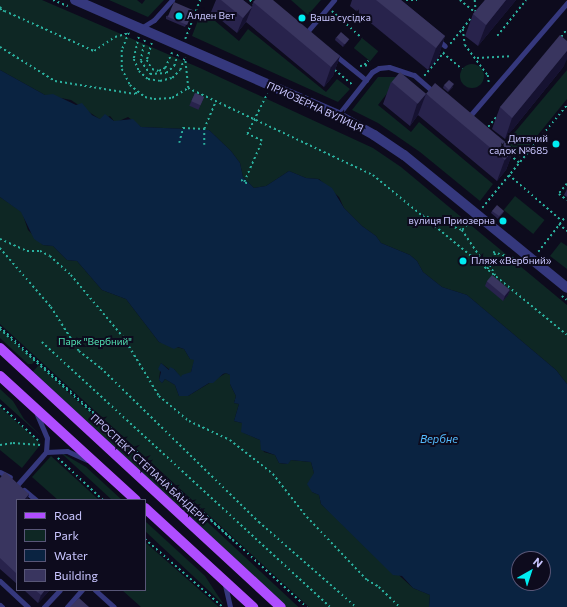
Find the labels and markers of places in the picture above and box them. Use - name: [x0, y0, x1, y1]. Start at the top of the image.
- place label: Алден Вет: [187, 10, 235, 22]
- marker: Алден Вет: [174, 11, 184, 21]
- place label: Ваша сусідка: [310, 12, 371, 24]
- marker: Ваша сусідка: [297, 13, 307, 23]
- place label: Дитячий садок №685: [489, 132, 548, 156]
- marker: Дитячий садок №685: [551, 139, 561, 149]
- place label: вулиця Приозерна: [409, 215, 495, 227]
- marker: вулиця Приозерна: [498, 216, 508, 226]
- place label: Пляж «Вербний»: [471, 255, 552, 267]
- marker: Пляж «Вербний»: [458, 256, 468, 266]

